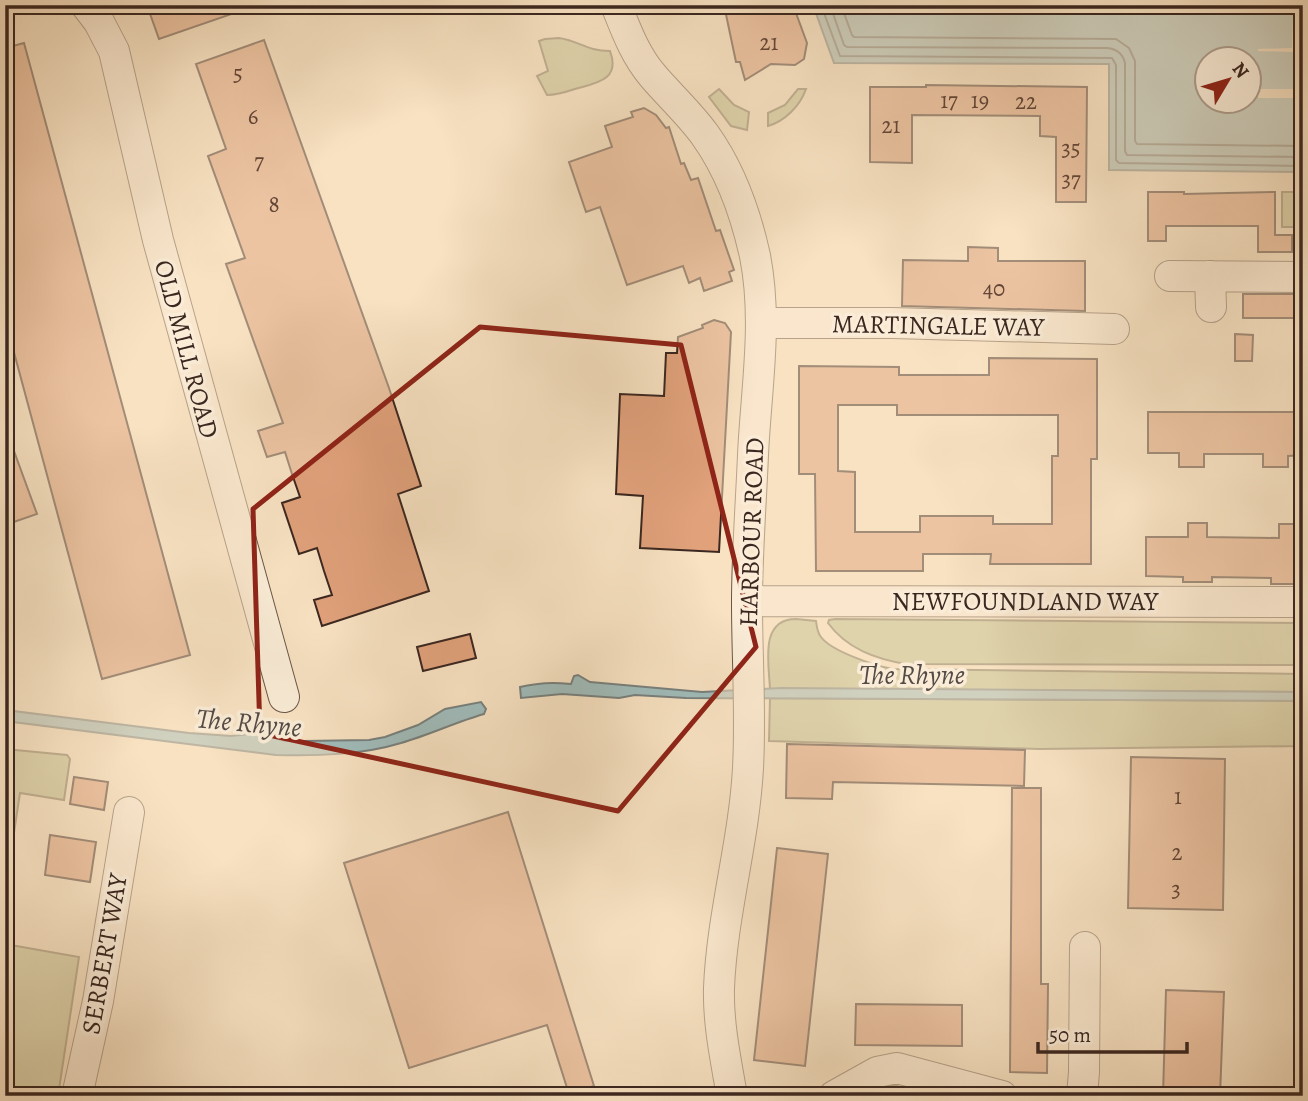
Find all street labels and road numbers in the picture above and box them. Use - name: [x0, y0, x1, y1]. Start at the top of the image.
- street label: OLD MILL ROAD: [146, 256, 227, 442]
- street label: MARTINGALE WAY: [832, 306, 1045, 345]
- street label: HARBOUR ROAD: [731, 437, 772, 627]
- street label: NEWFOUNDLAND WAY: [892, 584, 1159, 619]
- street label: SERBERT WAY: [73, 870, 136, 1037]

